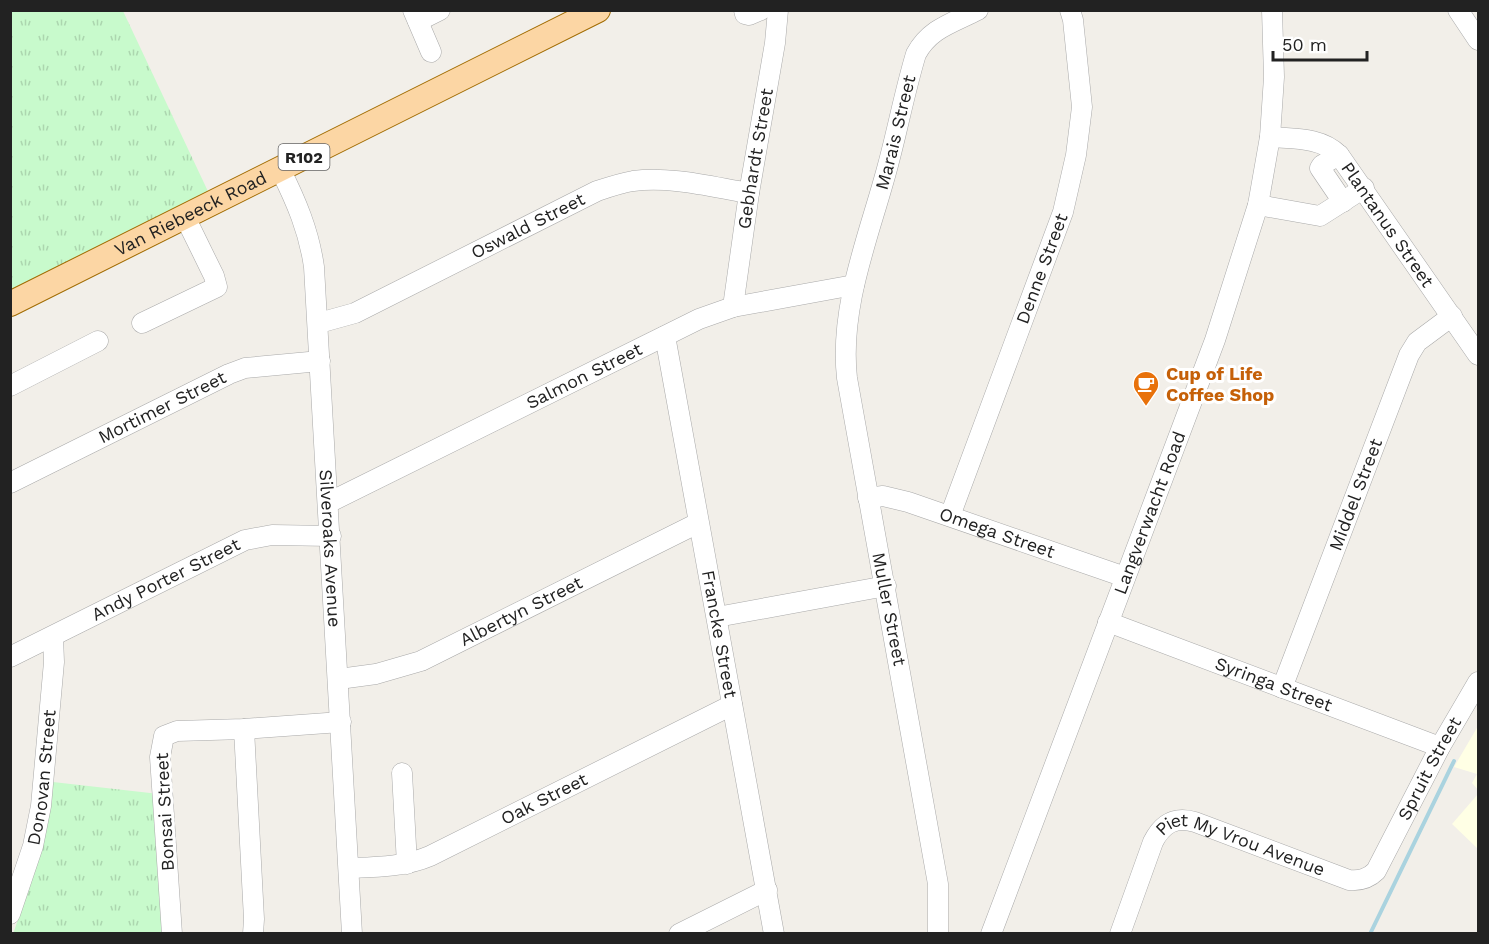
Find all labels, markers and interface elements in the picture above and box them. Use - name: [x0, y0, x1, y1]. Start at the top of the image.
- scale bar: [1273, 24, 1368, 62]
- text: 50 m: [1282, 34, 1327, 55]
- street label: Marais Street: [871, 72, 920, 192]
- street label: Gebhardt Street: [733, 86, 777, 230]
- road number: R102: [278, 144, 330, 170]
- street label: Plantanus Street: [1337, 158, 1439, 291]
- street label: Van Riebeeck Road: [111, 166, 270, 260]
- street label: Oswald Street: [467, 188, 588, 263]
- street label: Denne Street: [1011, 210, 1072, 327]
- street label: Salmon Street: [523, 338, 646, 413]
- place label: Cup of Life Coffee Shop: [1166, 363, 1274, 405]
- street label: Mortimer Street: [95, 366, 230, 447]
- cafe icon: Cup of Life Coffee Shop: [1131, 369, 1161, 407]
- street label: Langverwacht Road: [1109, 428, 1190, 597]
- street label: Middel Street: [1324, 435, 1386, 553]
- street label: Silveroaks Avenue: [316, 469, 346, 628]
- street label: Omega Street: [937, 503, 1058, 562]
- street label: Andy Porter Street: [88, 533, 244, 625]
- street label: Muller Street: [868, 550, 911, 668]
- street label: Francke Street: [698, 568, 742, 700]
- street label: Albertyn Street: [456, 571, 586, 650]
- street label: Syringa Street: [1212, 652, 1336, 716]
- street label: Donovan Street: [22, 708, 60, 847]
- street label: Spruit Street: [1393, 713, 1466, 823]
- street label: Bonsai Street: [151, 752, 178, 872]
- street label: Oak Street: [497, 768, 591, 829]
- street label: Piet My Vrou Avenue: [1151, 809, 1328, 880]

